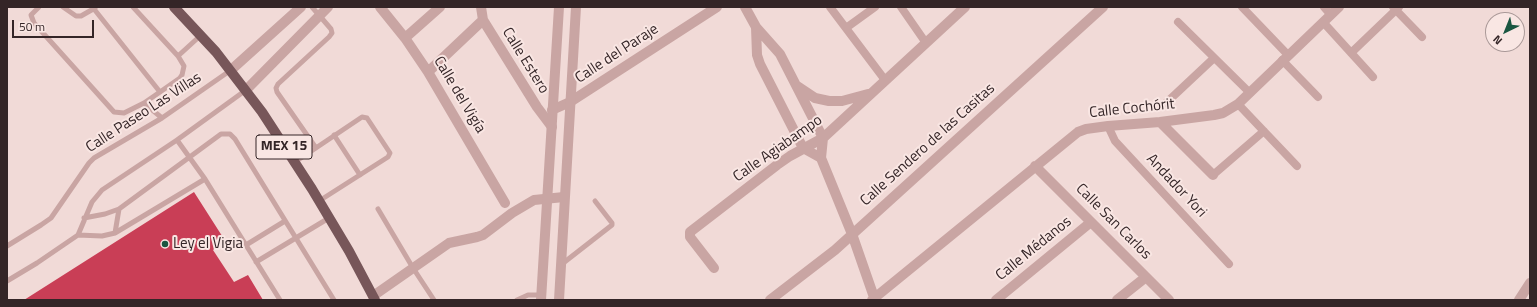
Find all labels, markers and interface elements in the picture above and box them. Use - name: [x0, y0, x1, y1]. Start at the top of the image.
- scale bar: [14, 12, 96, 38]
- north arrow: [1485, 12, 1525, 52]
- text: 50 m: [19, 17, 45, 36]
- street label: Calle del Paraje: [572, 20, 662, 88]
- street label: Calle Estero: [498, 25, 552, 97]
- text: N: [1489, 32, 1506, 48]
- street label: Calle del Vigía: [429, 53, 489, 137]
- street label: Calle Paseo Las Villas: [83, 69, 205, 157]
- street label: Calle Sendero de las Casitas: [857, 80, 999, 210]
- street label: Calle Cochórit: [1088, 96, 1176, 122]
- street label: Calle Agiabampo: [730, 112, 826, 186]
- road number: MEX 15: [256, 135, 312, 159]
- street label: Andador Yori: [1142, 151, 1210, 221]
- street label: Calle San Carlos: [1071, 180, 1155, 264]
- street label: Calle Médanos: [993, 213, 1075, 285]
- place label: Ley el Vigia: [173, 235, 243, 253]
- marker: Ley el Vigia: [160, 239, 170, 249]

